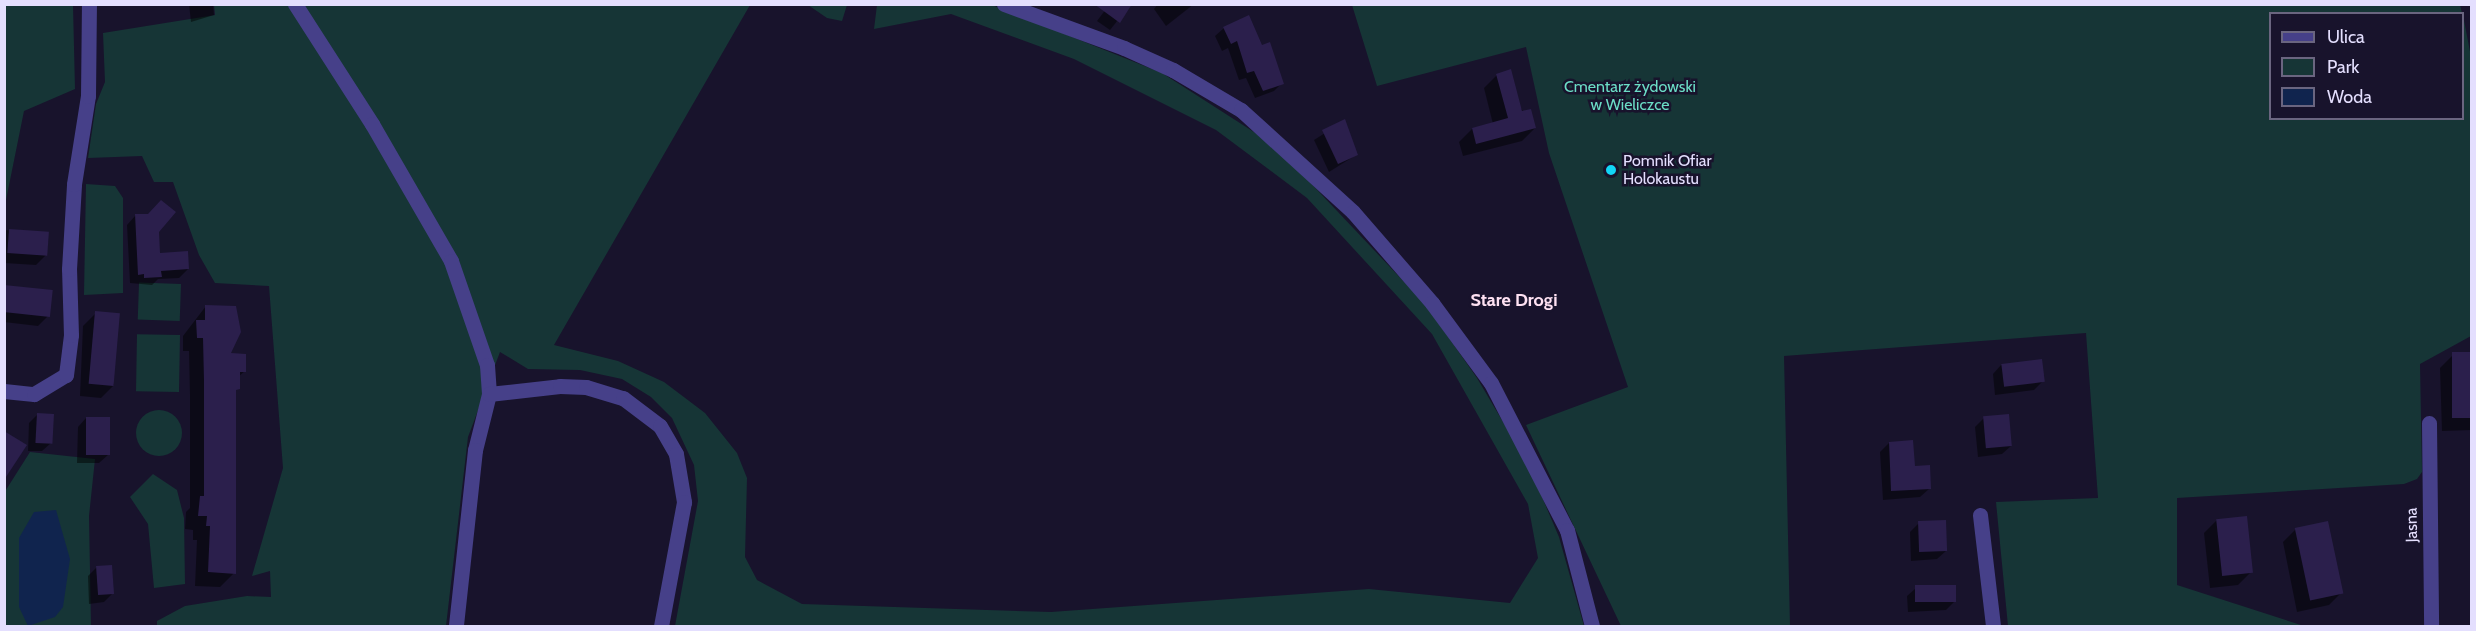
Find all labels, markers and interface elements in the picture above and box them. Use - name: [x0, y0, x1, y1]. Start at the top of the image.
- legend: [2269, 12, 2464, 120]
- text: Ulica: [2327, 26, 2365, 48]
- text: Park: [2327, 56, 2359, 78]
- park label: Cmentarz żydowski w Wieliczce: [1564, 77, 1696, 115]
- text: Woda: [2327, 86, 2372, 108]
- place label: Pomnik Ofiar Holokaustu: [1623, 151, 1712, 189]
- marker: Pomnik Ofiar Holokaustu: [1604, 163, 1618, 177]
- district label: Stare Drogi: [1470, 289, 1558, 311]
- street label: Jasna: [2402, 507, 2422, 543]

